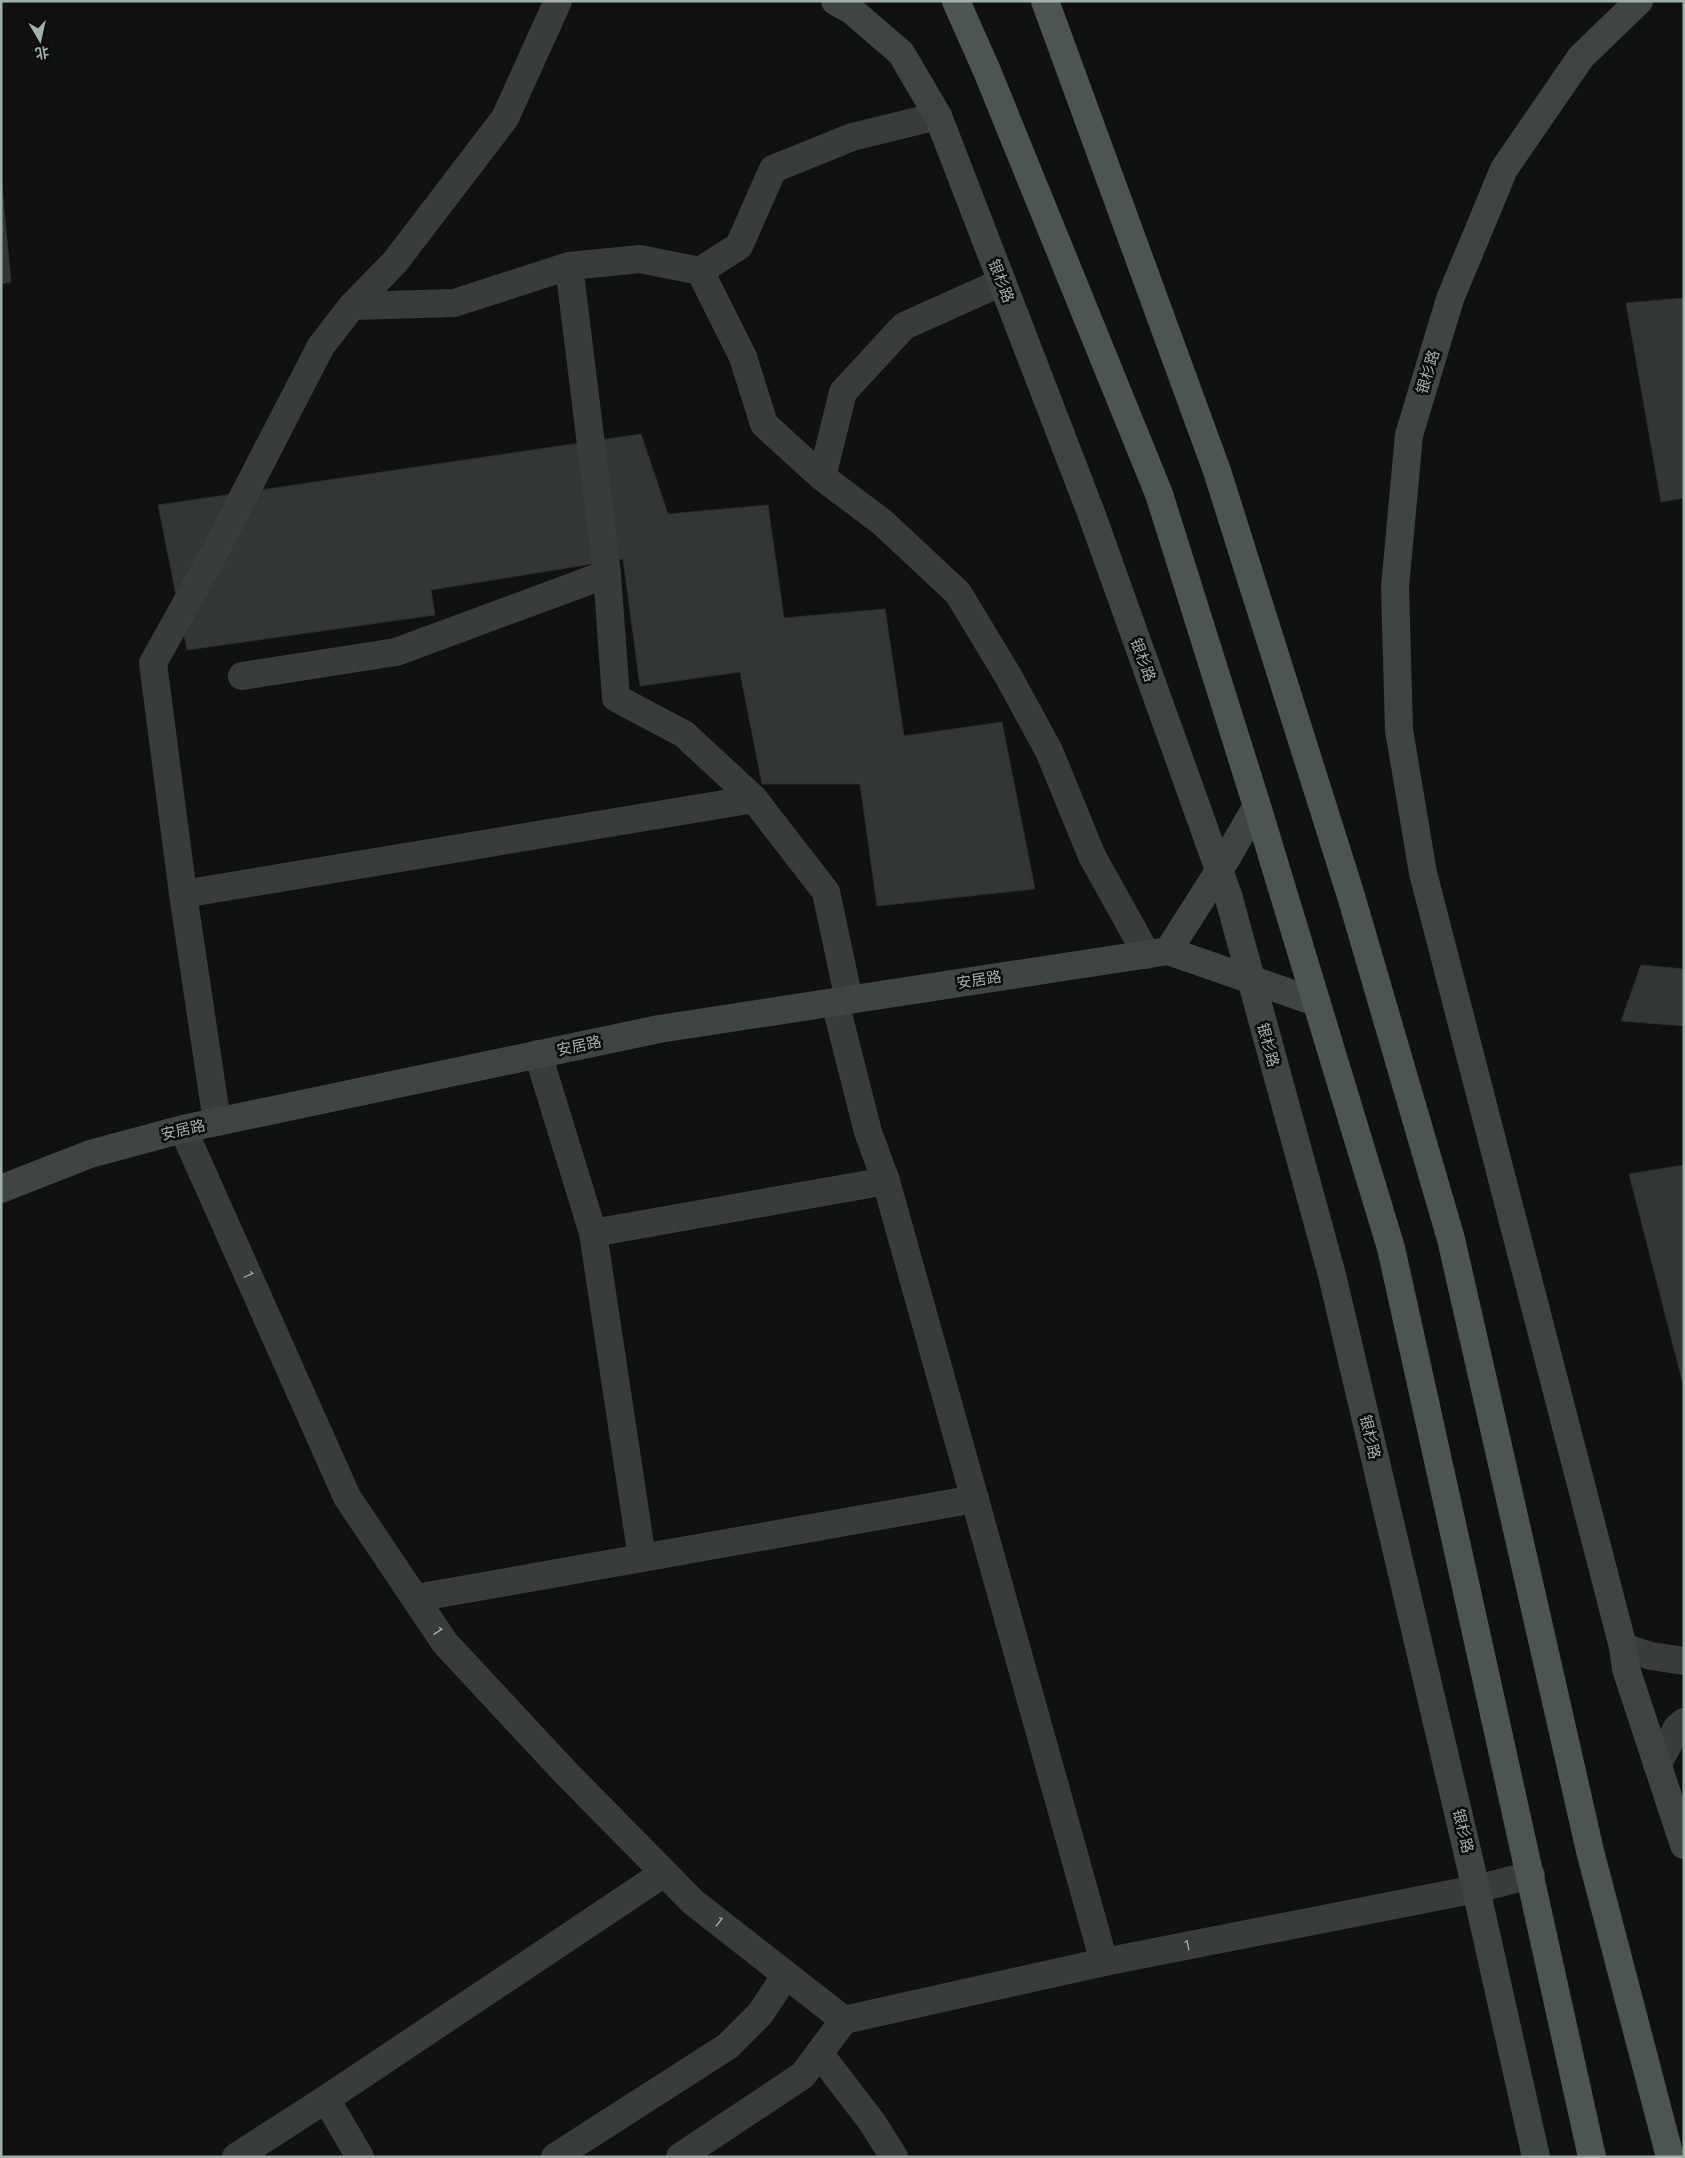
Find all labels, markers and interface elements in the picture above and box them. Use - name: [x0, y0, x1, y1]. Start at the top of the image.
- north arrow: [15, 15, 65, 65]
- text: 北: [34, 44, 50, 62]
- street label: 银杉路: [985, 257, 1017, 305]
- street label: 银杉路: [1413, 348, 1443, 396]
- street label: 银杉路: [1127, 636, 1159, 684]
- street label: 安居路: [955, 968, 1003, 992]
- street label: 银杉路: [1253, 1021, 1283, 1069]
- street label: 安居路: [555, 1033, 603, 1059]
- street label: 安居路: [159, 1116, 207, 1144]
- street label: 1: [238, 1268, 258, 1282]
- street label: 银杉路: [1356, 1413, 1384, 1461]
- street label: 1: [428, 1624, 447, 1640]
- street label: 银杉路: [1449, 1807, 1477, 1855]
- street label: 1: [710, 1913, 727, 1931]
- street label: 1: [1182, 1936, 1193, 1955]

